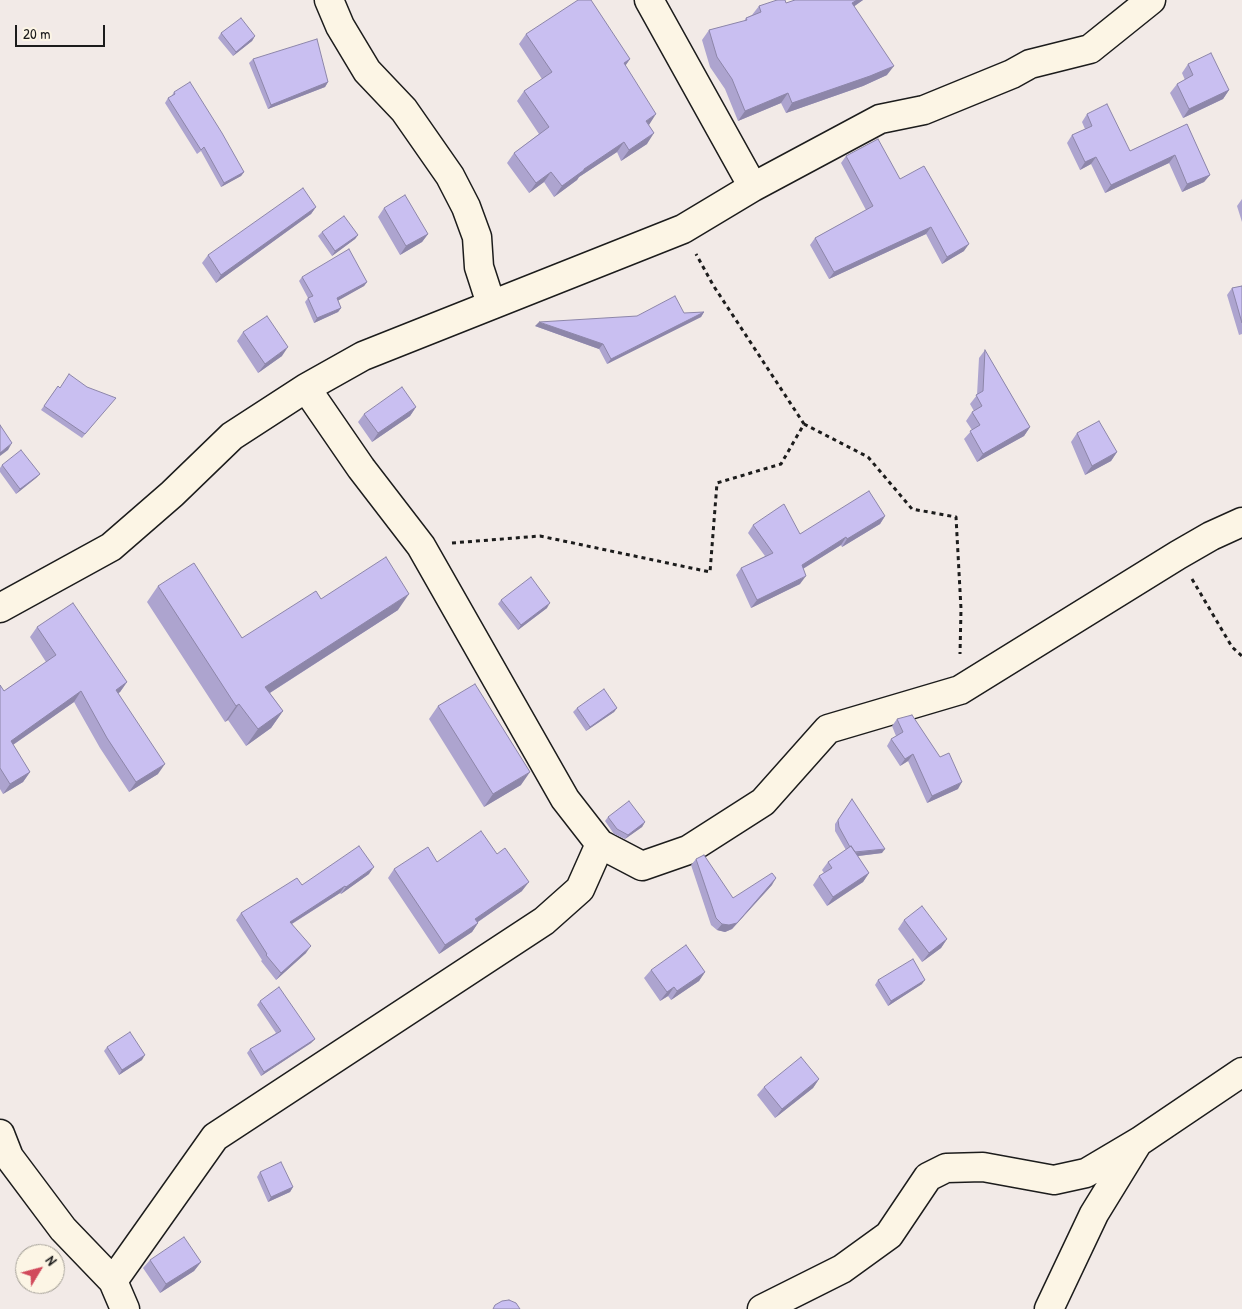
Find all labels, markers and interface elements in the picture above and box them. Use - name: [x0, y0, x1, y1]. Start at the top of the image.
- scale bar: [18, 15, 108, 47]
- text: 20 m: [23, 23, 50, 44]
- north arrow: [15, 1244, 65, 1294]
- text: N: [42, 1252, 61, 1269]

